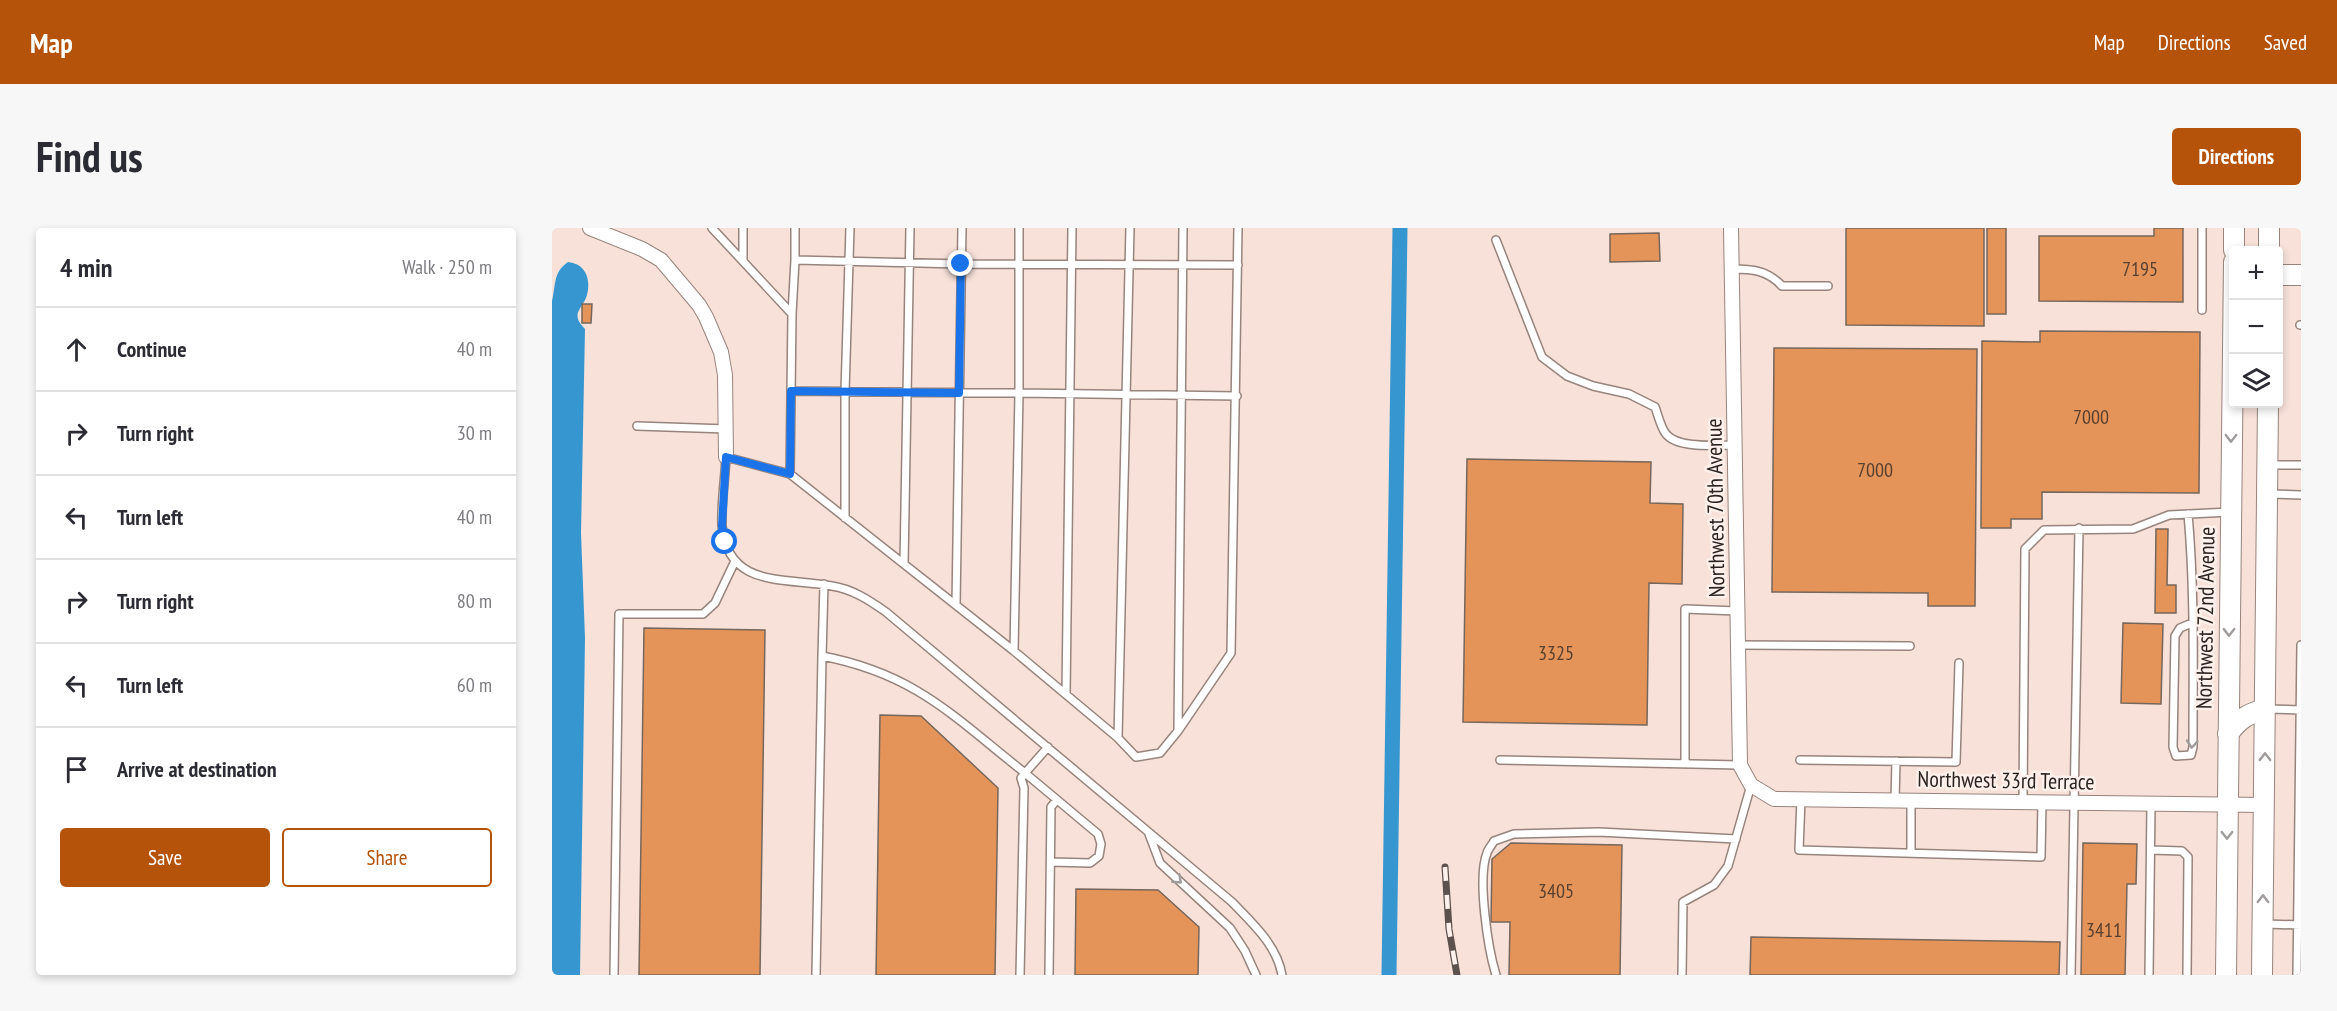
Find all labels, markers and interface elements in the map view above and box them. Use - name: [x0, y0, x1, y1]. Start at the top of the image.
- text: Map: [30, 24, 73, 61]
- text: Map: [2094, 29, 2125, 56]
- text: Directions: [2158, 29, 2231, 56]
- text: Saved: [2264, 29, 2307, 56]
- button: Directions: [2172, 128, 2301, 185]
- text: Find us: [36, 129, 143, 184]
- map controls: [2229, 246, 2283, 408]
- button: +: [2229, 246, 2283, 300]
- route end: [947, 250, 973, 276]
- text: 4 min: [60, 251, 113, 284]
- text: Walk · 250 m: [402, 254, 492, 280]
- house number: 7195: [2122, 256, 2158, 282]
- button: −: [2229, 300, 2283, 354]
- icon: ahead: [60, 333, 93, 366]
- text: Continue: [117, 335, 187, 363]
- text: 40 m: [457, 336, 492, 362]
- button: layers: [2229, 354, 2283, 408]
- house number: 7000: [2073, 404, 2109, 430]
- icon: right: [60, 417, 93, 450]
- street label: Northwest 70th Avenue: [1699, 418, 1731, 598]
- text: Turn right: [117, 419, 194, 447]
- text: 30 m: [457, 420, 492, 446]
- one-way arrow: [2225, 433, 2238, 442]
- house number: 7000: [1857, 457, 1893, 483]
- icon: left: [60, 501, 93, 534]
- text: Turn left: [117, 503, 183, 531]
- text: 40 m: [457, 504, 492, 530]
- street label: Northwest 72nd Avenue: [2189, 527, 2221, 709]
- route start: [711, 528, 737, 554]
- icon: right: [60, 585, 93, 618]
- text: Turn right: [117, 587, 194, 615]
- text: 80 m: [457, 588, 492, 614]
- one-way arrow: [2223, 628, 2235, 637]
- house number: 3325: [1538, 640, 1574, 666]
- icon: left: [60, 669, 93, 702]
- text: Turn left: [117, 671, 183, 699]
- text: 60 m: [457, 672, 492, 698]
- one-way arrow: [2186, 739, 2199, 749]
- one-way arrow: [2258, 752, 2271, 761]
- icon: arrive: [60, 753, 93, 786]
- text: Arrive at destination: [117, 755, 277, 783]
- street label: Northwest 33rd Terrace: [1917, 764, 2095, 796]
- button: Save: [60, 828, 270, 887]
- button: Share: [282, 828, 492, 887]
- one-way arrow: [2221, 830, 2233, 839]
- one-way arrow: [1171, 873, 1181, 884]
- house number: 3405: [1538, 878, 1574, 904]
- one-way arrow: [2257, 894, 2269, 903]
- house number: 3411: [2086, 917, 2122, 943]

